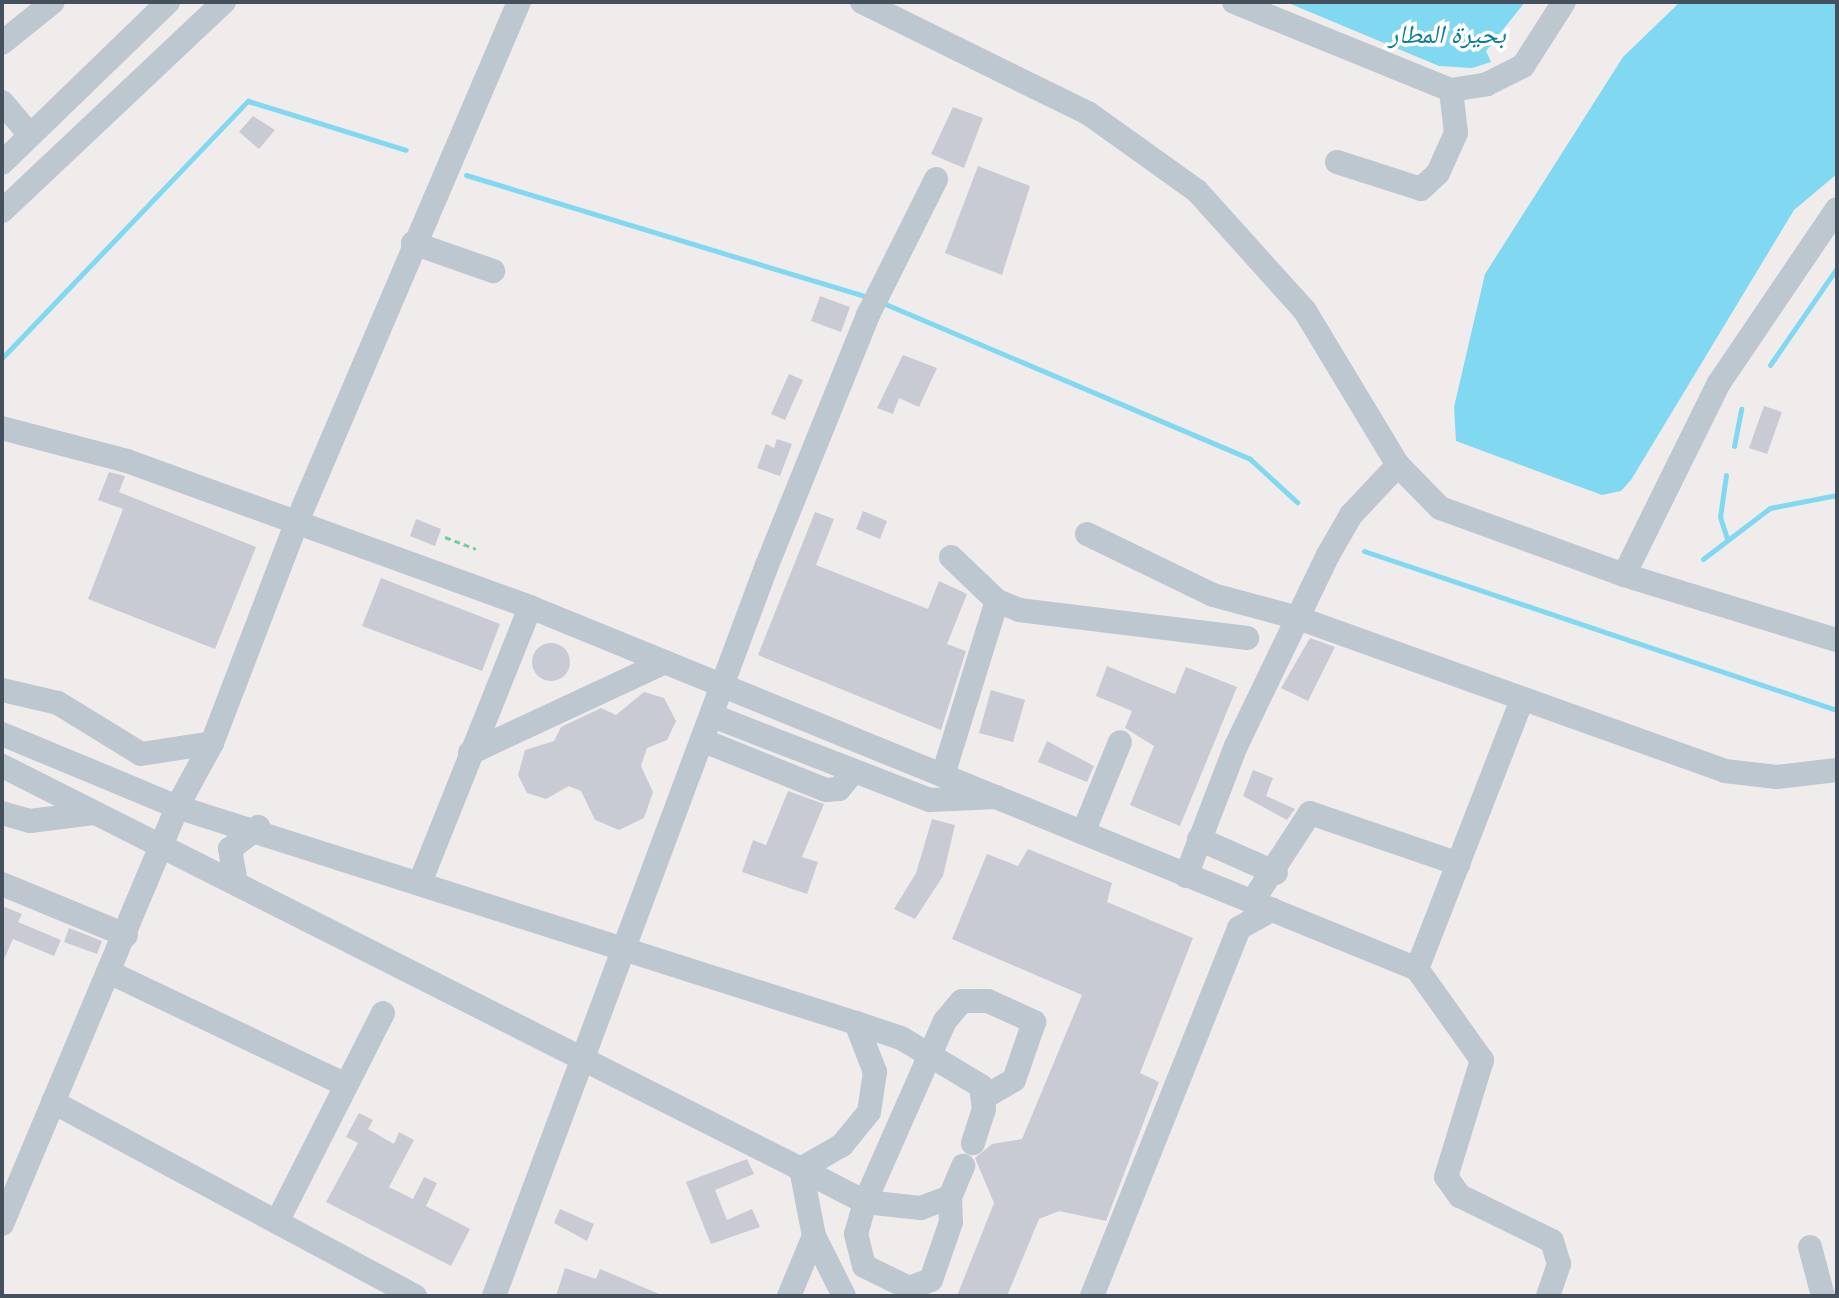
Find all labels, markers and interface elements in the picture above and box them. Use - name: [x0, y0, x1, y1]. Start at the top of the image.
- water label: بحيرة المطار: [1388, 18, 1506, 50]

